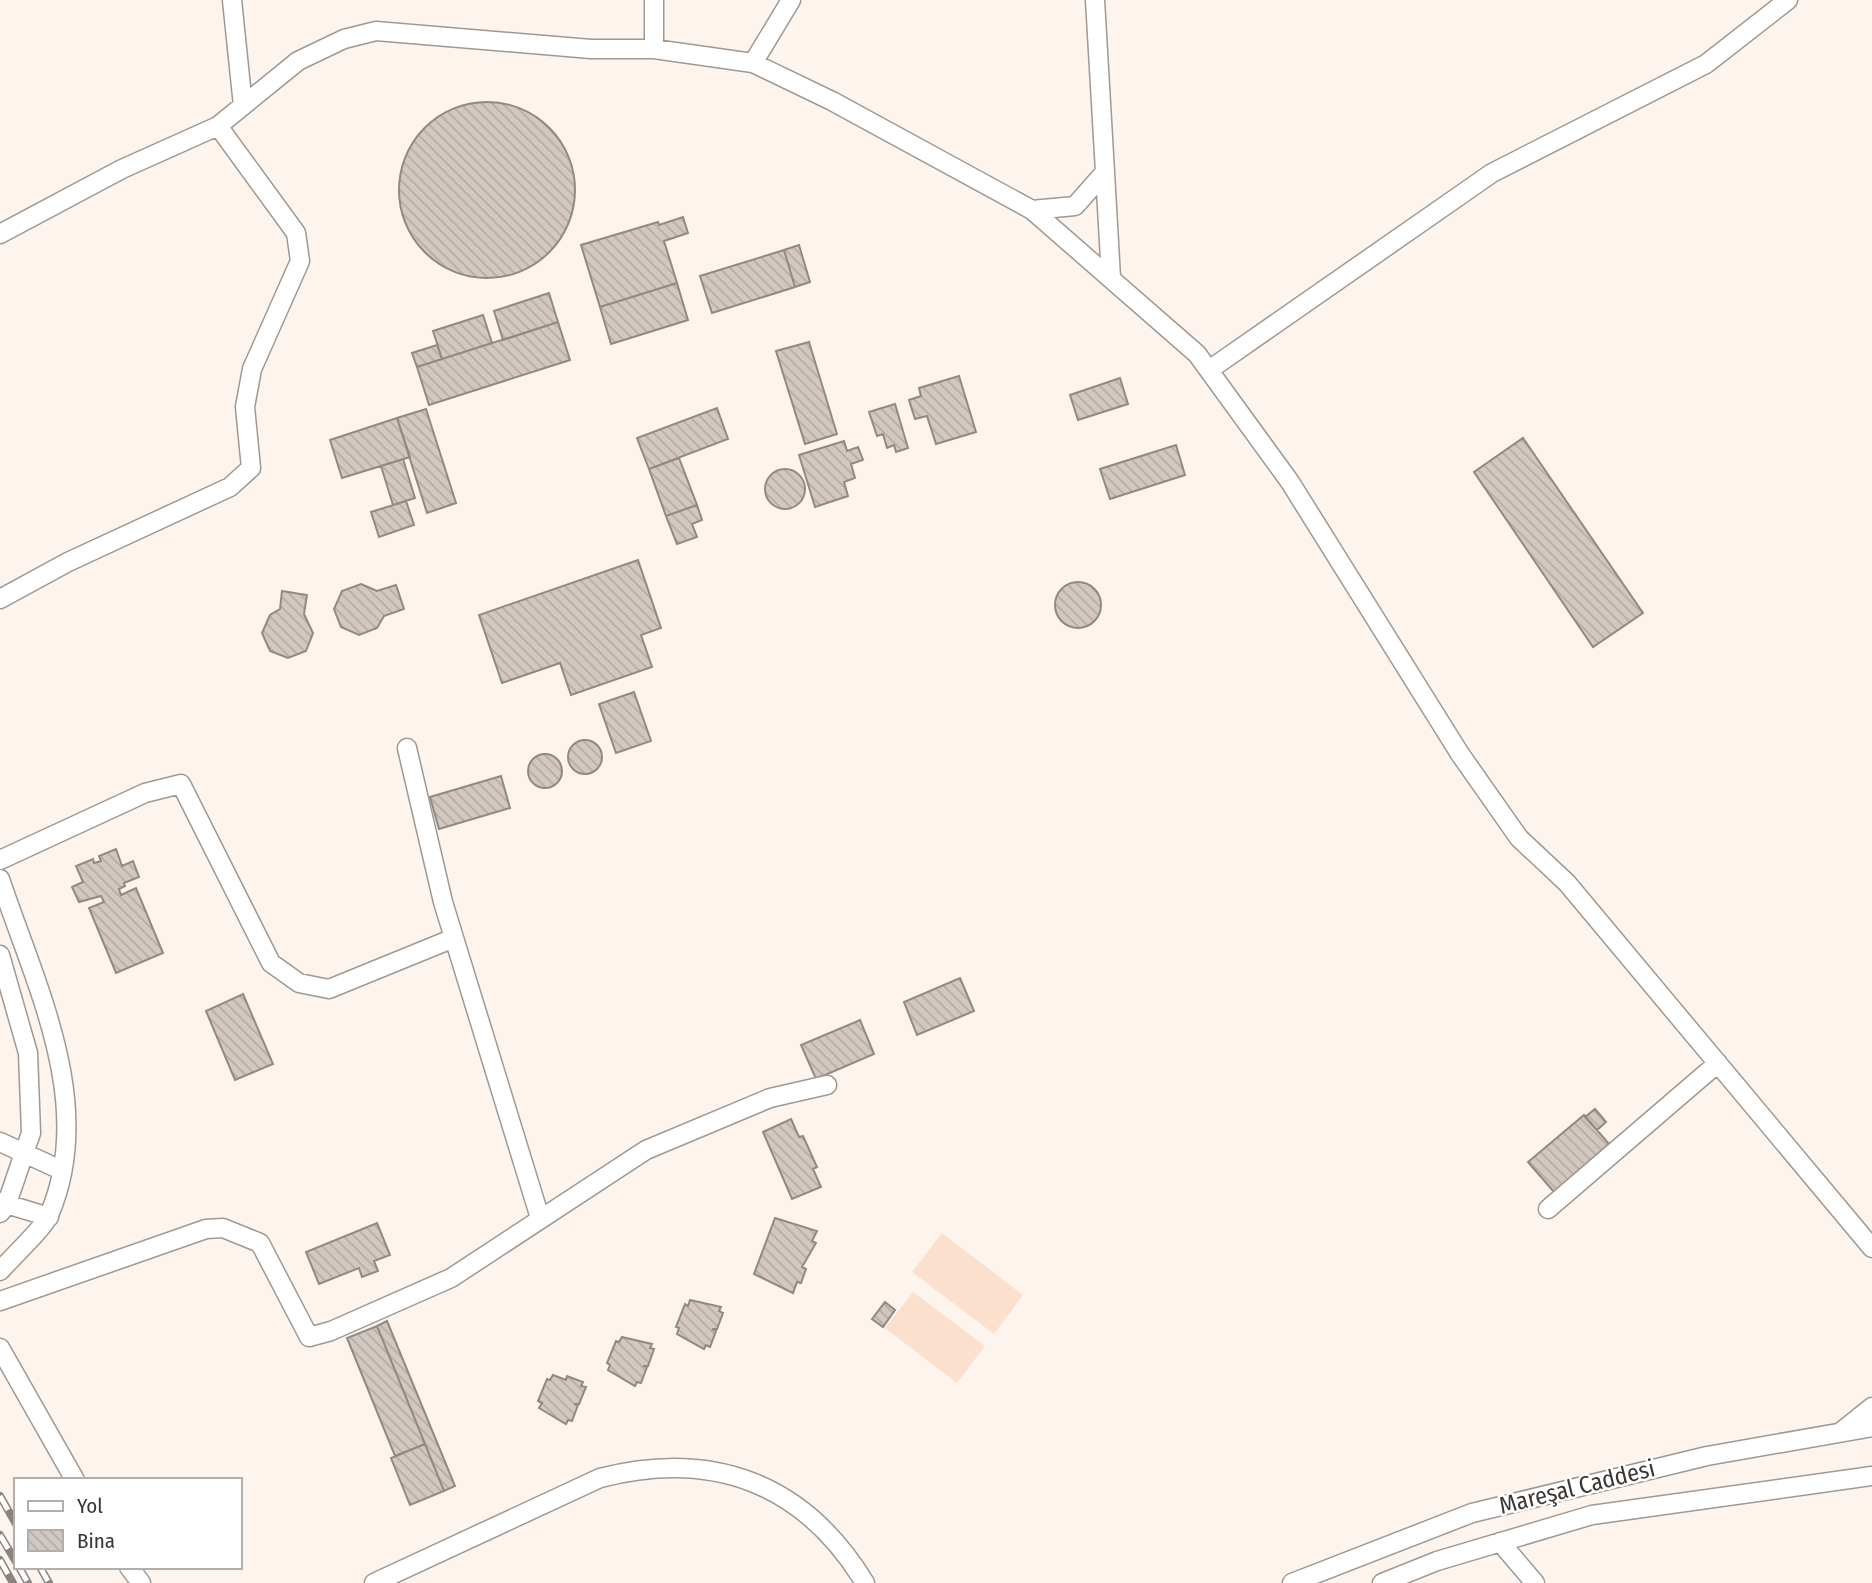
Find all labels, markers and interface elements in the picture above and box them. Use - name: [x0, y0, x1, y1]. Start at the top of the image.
- street label: Mareşal Caddesi: [1496, 1454, 1658, 1520]
- legend: [14, 1478, 242, 1569]
- text: Yol: [77, 1493, 103, 1519]
- text: Bina: [77, 1528, 115, 1554]

